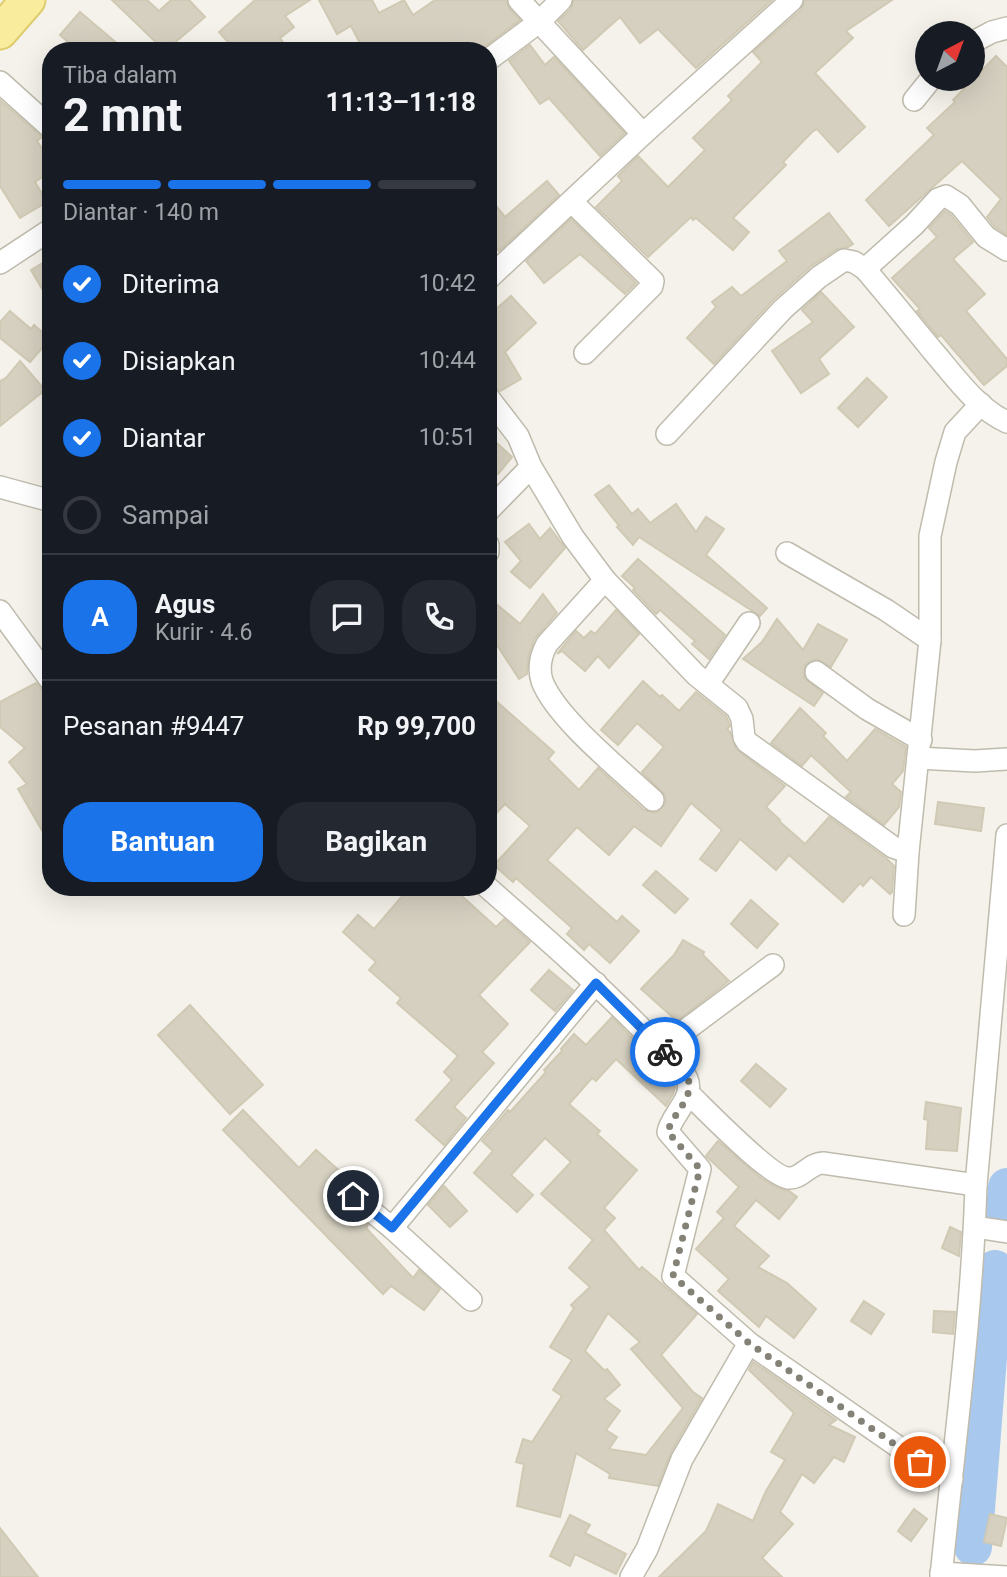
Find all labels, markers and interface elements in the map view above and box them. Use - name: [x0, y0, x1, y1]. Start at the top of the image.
- north arrow: [915, 21, 985, 91]
- map controls: [915, 21, 985, 91]
- text: Tiba dalam: [63, 62, 177, 89]
- text: 11:13–11:18: [326, 87, 476, 117]
- text: 2 mnt: [63, 88, 182, 142]
- text: Diantar · 140 m: [63, 199, 219, 226]
- icon: check: [63, 265, 101, 303]
- text: Diterima: [122, 269, 220, 299]
- text: 10:42: [419, 270, 476, 297]
- icon: check: [63, 342, 101, 380]
- text: Disiapkan: [122, 346, 236, 376]
- text: 10:44: [419, 347, 476, 374]
- icon: check: [63, 419, 101, 457]
- text: Diantar: [122, 423, 205, 453]
- text: 10:51: [419, 424, 476, 451]
- text: Sampai: [122, 500, 209, 530]
- button: chat: [310, 580, 384, 654]
- button: phone: [402, 580, 476, 654]
- text: Agus: [155, 589, 215, 619]
- text: A: [91, 602, 109, 632]
- text: Kurir · 4.6: [155, 619, 252, 646]
- text: Pesanan #9447: [63, 711, 244, 741]
- text: Rp 99,700: [357, 711, 476, 741]
- button: Bantuan: [63, 802, 263, 882]
- button: Bagikan: [277, 802, 476, 882]
- courier: [630, 1017, 700, 1087]
- icon: bike: [646, 1033, 684, 1071]
- pin: [323, 1166, 383, 1226]
- icon: home: [334, 1177, 372, 1215]
- pin: [890, 1432, 950, 1492]
- icon: bag: [901, 1443, 939, 1481]

